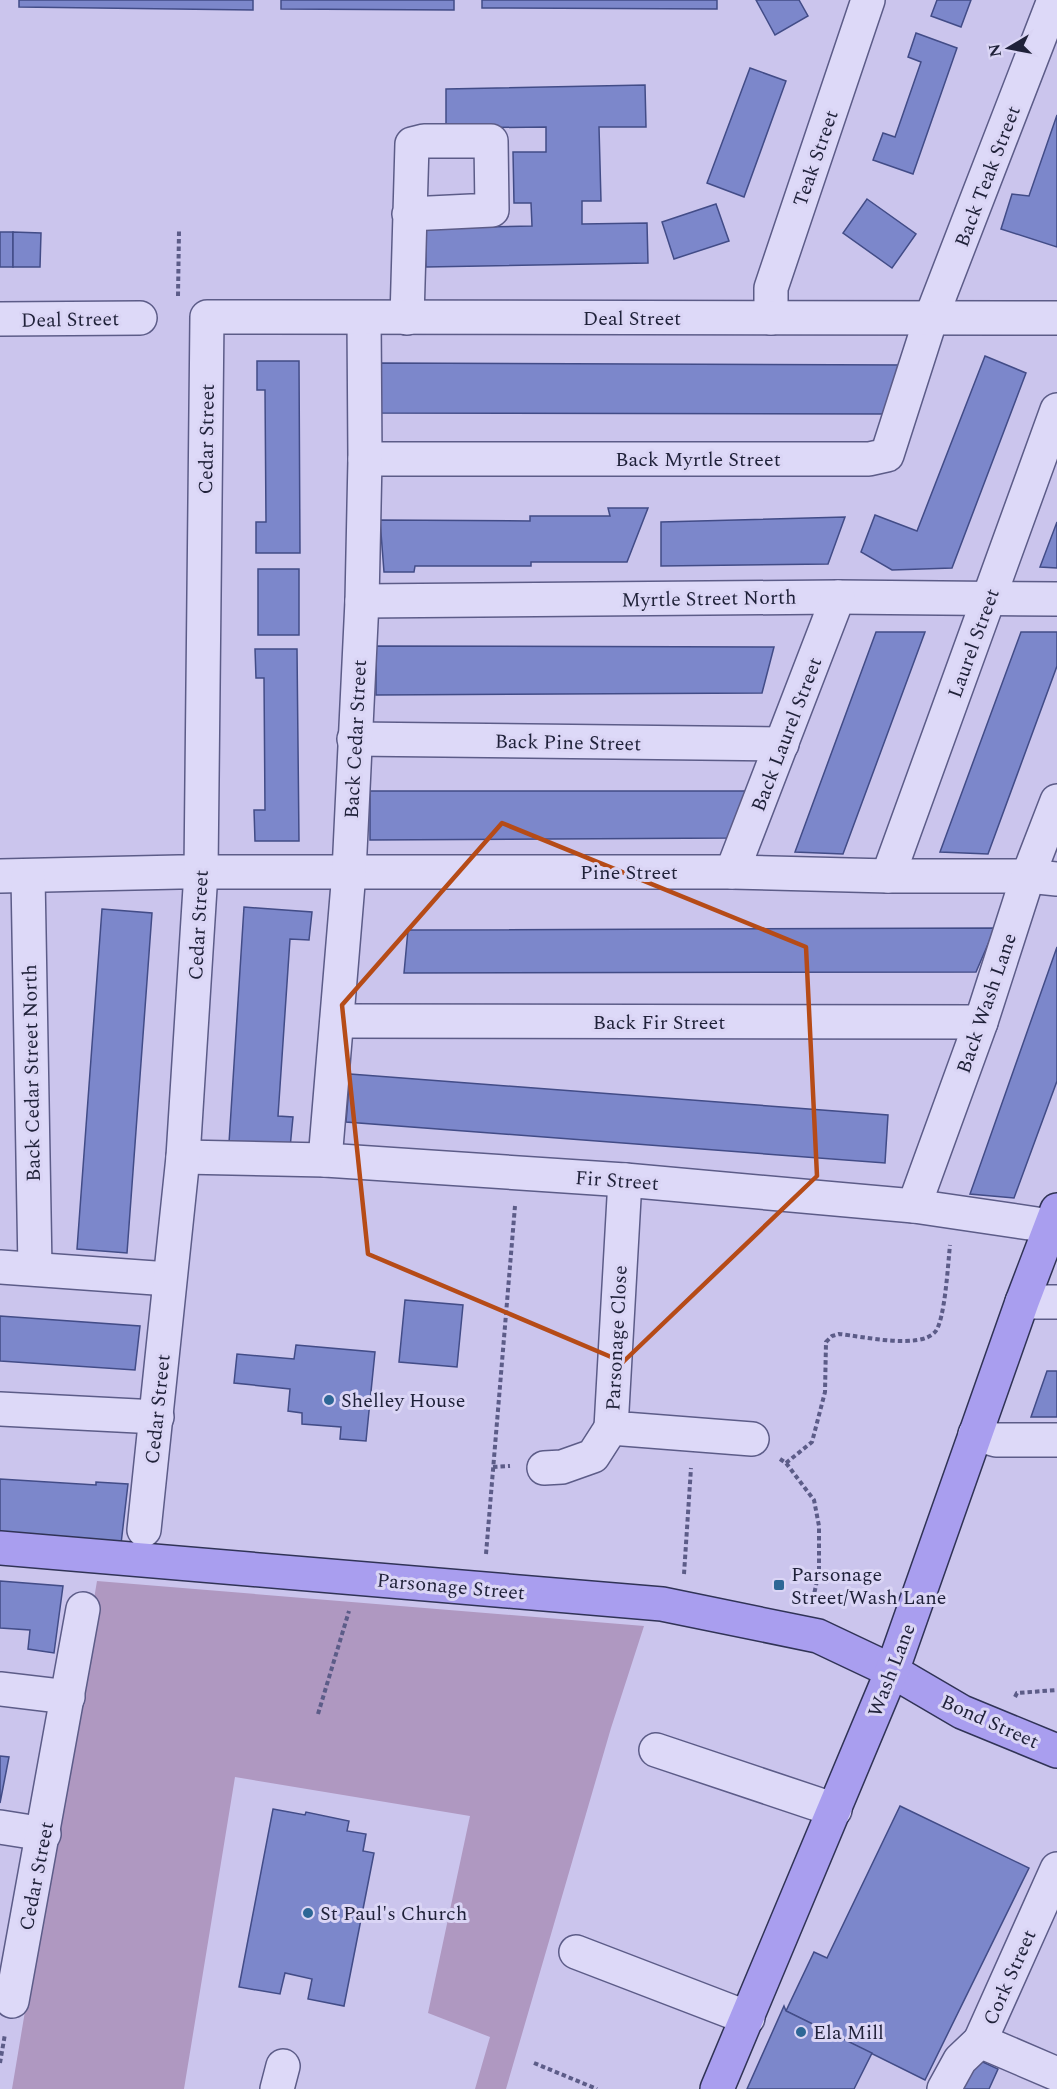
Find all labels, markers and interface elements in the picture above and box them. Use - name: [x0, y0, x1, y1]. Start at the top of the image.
- north arrow: [979, 18, 1039, 78]
- text: N: [982, 42, 1008, 59]
- street label: Back Teak Street: [947, 101, 1029, 251]
- street label: Teak Street: [785, 106, 847, 211]
- street label: Deal Street: [21, 304, 119, 336]
- street label: Deal Street: [583, 304, 681, 334]
- street label: Cedar Street: [191, 383, 223, 495]
- street label: Back Myrtle Street: [615, 445, 781, 475]
- street label: Myrtle Street North: [621, 582, 797, 616]
- street label: Laurel Street: [940, 584, 1008, 702]
- street label: Back Laurel Street: [744, 653, 830, 816]
- street label: Back Cedar Street: [337, 659, 375, 819]
- street label: Back Pine Street: [494, 727, 641, 759]
- street label: Pine Street: [580, 858, 678, 888]
- street label: Cedar Street: [181, 869, 217, 981]
- street label: Back Wash Lane: [949, 929, 1025, 1078]
- street label: Back Cedar Street North: [15, 964, 49, 1182]
- street label: Back Fir Street: [593, 1008, 725, 1038]
- street label: Fir Street: [574, 1163, 660, 1199]
- street label: Parsonage Close: [598, 1265, 636, 1412]
- street label: Cedar Street: [137, 1353, 179, 1466]
- place label: Shelley House: [341, 1386, 466, 1416]
- marker: Shelley House: [322, 1393, 336, 1407]
- place label: Parsonage Street/Wash Lane: [791, 1560, 947, 1613]
- street label: Parsonage Street: [376, 1566, 526, 1608]
- marker: Parsonage Street/Wash Lane: [772, 1578, 786, 1592]
- street label: Wash Lane: [860, 1619, 924, 1721]
- street label: Bond Street: [936, 1687, 1043, 1757]
- street label: Cedar Street: [12, 1819, 62, 1933]
- place label: St Paul's Church: [320, 1899, 467, 1929]
- marker: St Paul's Church: [301, 1906, 315, 1920]
- street label: Cork Street: [975, 1925, 1044, 2030]
- place label: Ela Mill: [813, 2018, 884, 2048]
- marker: Ela Mill: [794, 2025, 808, 2039]

